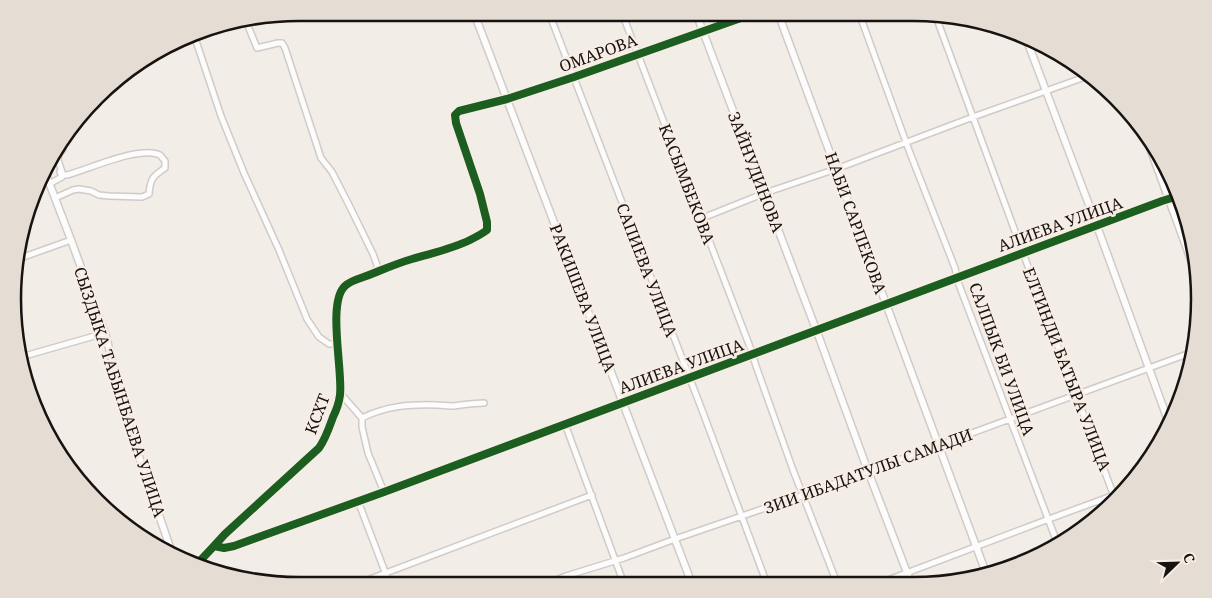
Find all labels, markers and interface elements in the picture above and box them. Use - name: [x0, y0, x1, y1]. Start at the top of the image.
- street label: ОМАРОВА: [556, 28, 641, 77]
- street label: ЗАЙНУДИНОВА: [723, 108, 789, 236]
- street label: КАСЫМБЕКОВА: [654, 121, 720, 248]
- street label: НАБИ САРПЕКОВА: [820, 149, 892, 298]
- street label: АЛИЕВА УЛИЦА: [995, 191, 1126, 257]
- street label: САПИЕВА УЛИЦА: [611, 200, 683, 341]
- street label: РАКИШЕВА УЛИЦА: [545, 221, 622, 376]
- street label: СЫЗДЫКА ТАБЫНБАЕВА УЛИЦА: [69, 264, 171, 521]
- street label: ЕЛТИНДИ БАТЫРА УЛИЦА: [1018, 264, 1116, 475]
- street label: САЛПЫК БИ УЛИЦА: [964, 279, 1040, 439]
- street label: АЛИЕВА УЛИЦА: [616, 333, 747, 399]
- street label: КСХТ: [299, 391, 335, 437]
- street label: ЗИИ ИБАДАТУЛЫ САМАДИ: [761, 423, 975, 519]
- north arrow: [1152, 538, 1202, 588]
- text: С: [1179, 550, 1200, 566]

